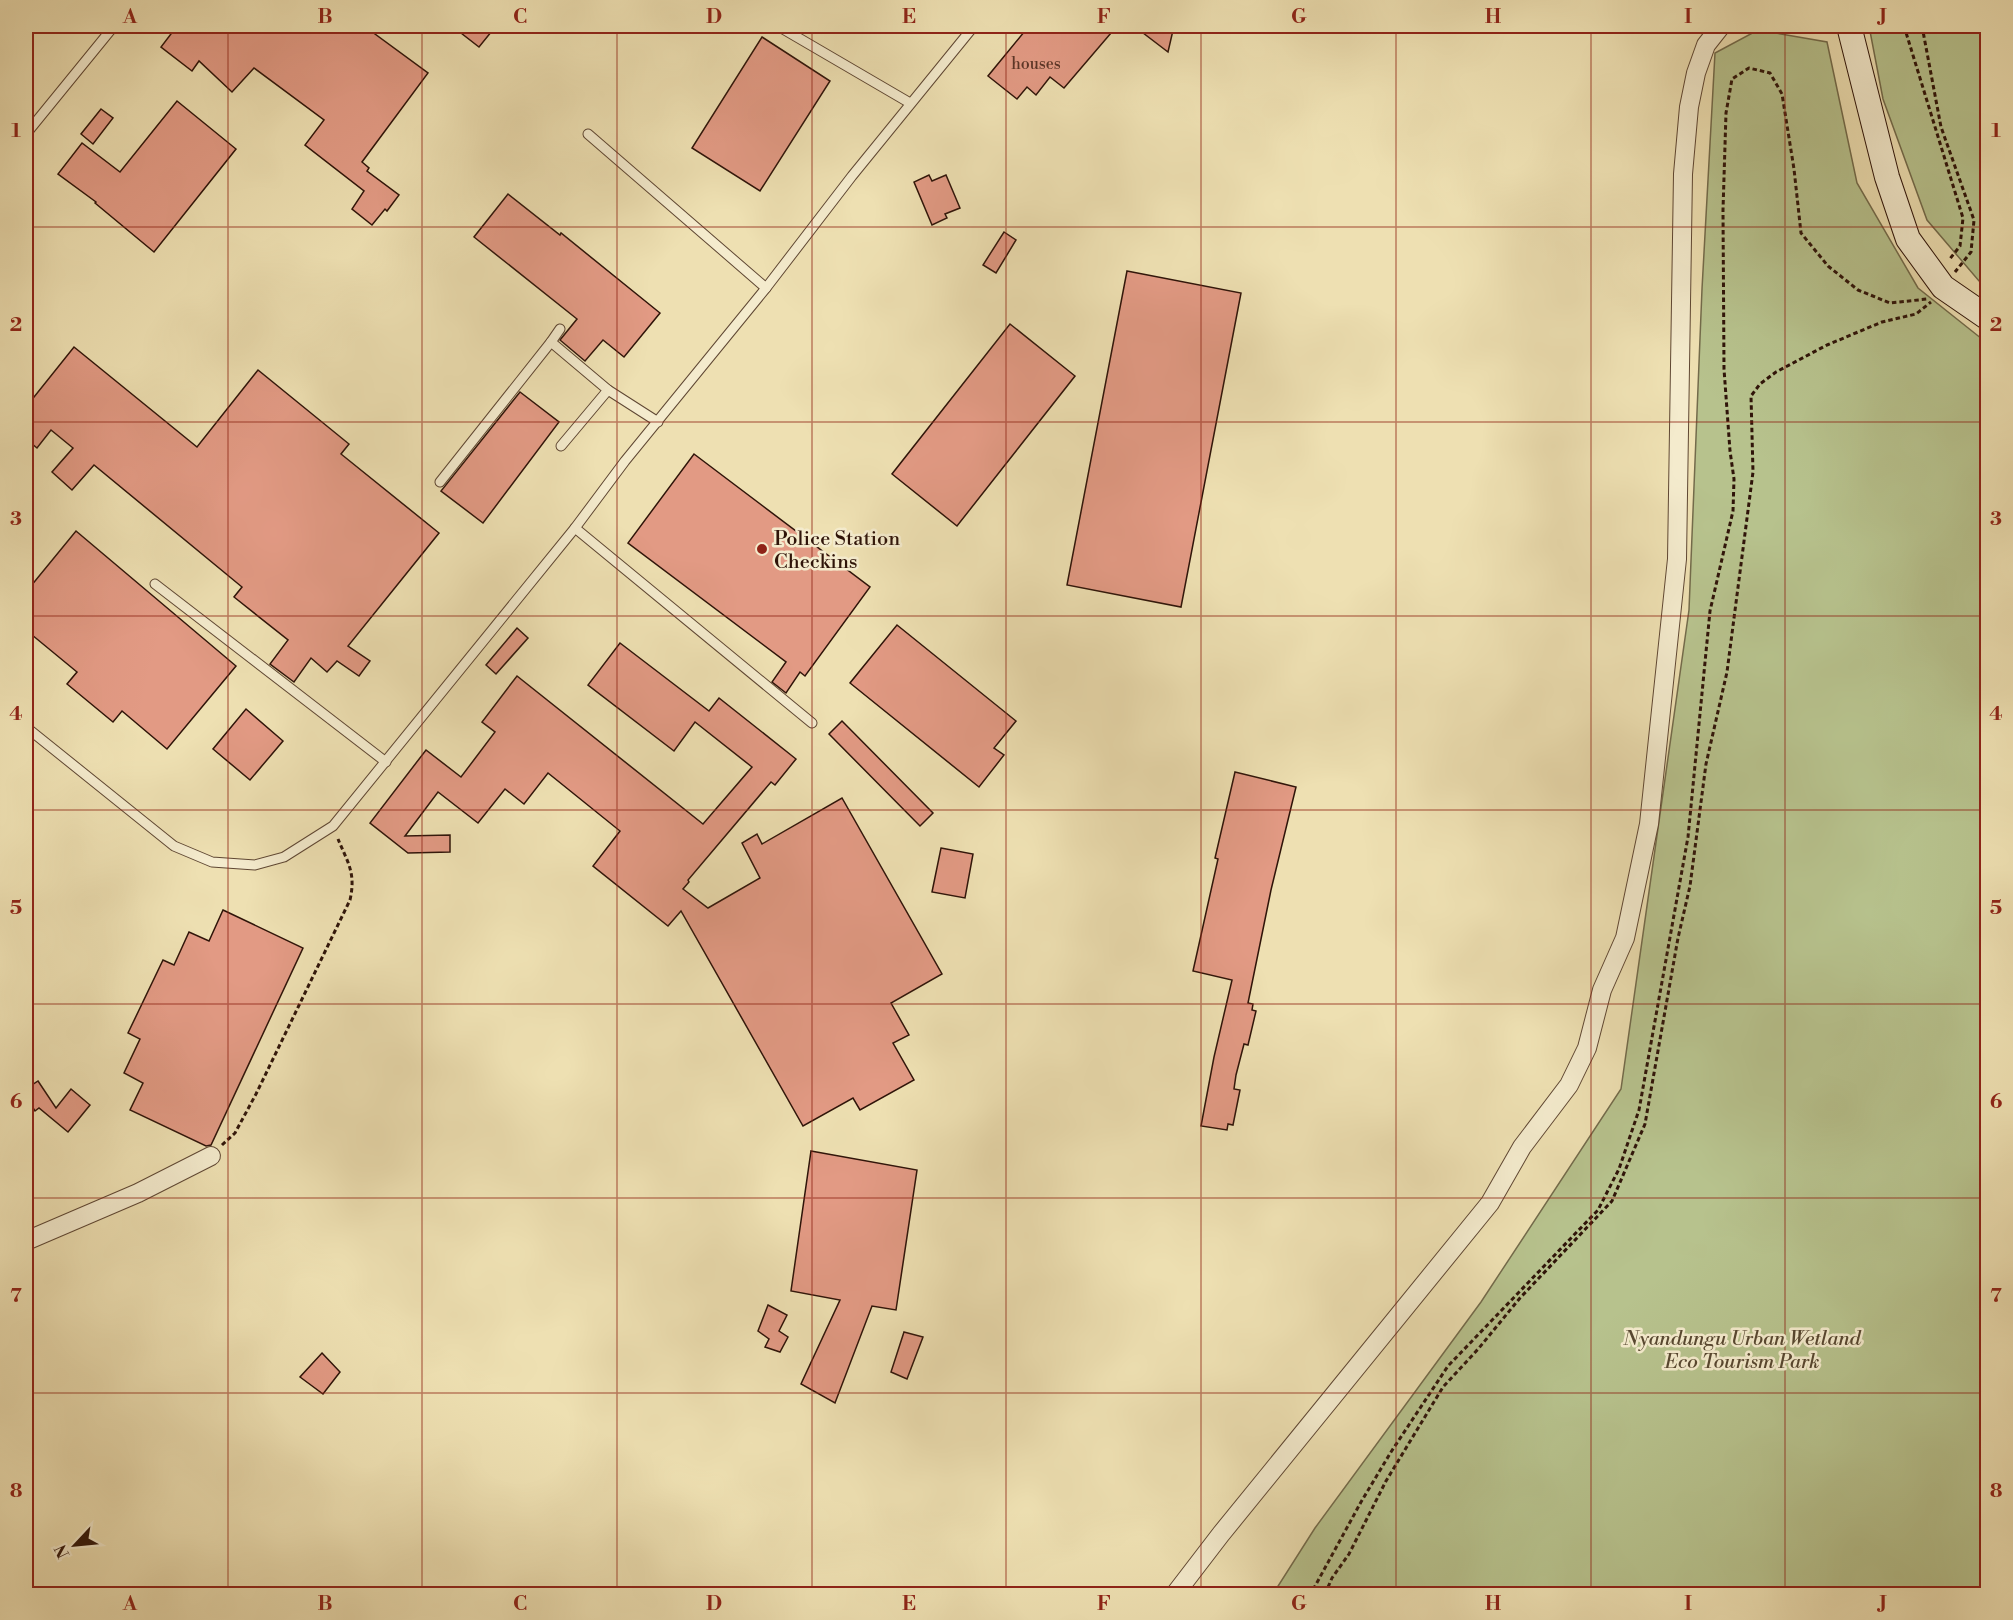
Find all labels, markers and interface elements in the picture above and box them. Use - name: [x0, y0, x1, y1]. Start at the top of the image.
- text: A: [122, 5, 138, 30]
- text: B: [317, 5, 333, 30]
- text: C: [513, 5, 527, 30]
- text: D: [706, 5, 722, 30]
- text: E: [902, 5, 916, 30]
- text: F: [1097, 5, 1111, 30]
- text: G: [1291, 5, 1307, 30]
- text: H: [1485, 5, 1502, 30]
- text: I: [1684, 5, 1692, 30]
- text: J: [1876, 5, 1887, 30]
- house number: houses: [1011, 54, 1061, 74]
- text: 1: [11, 119, 21, 144]
- text: 1: [1991, 119, 2001, 144]
- text: 2: [10, 313, 22, 338]
- text: 2: [1990, 313, 2002, 338]
- text: 3: [10, 507, 22, 532]
- text: 3: [1990, 507, 2002, 532]
- place label: Police Station Checkins: [774, 527, 900, 575]
- marker: Police Station Checkins: [755, 542, 769, 556]
- text: 4: [9, 702, 23, 727]
- text: 4: [1989, 702, 2003, 727]
- text: 5: [10, 896, 22, 921]
- text: 5: [1990, 896, 2002, 921]
- text: 6: [10, 1090, 23, 1115]
- text: 6: [1990, 1090, 2003, 1115]
- text: 7: [10, 1284, 22, 1309]
- text: 7: [1990, 1284, 2002, 1309]
- park label: Nyandungu Urban Wetland Eco Tourism Park: [1622, 1327, 1862, 1375]
- text: 8: [10, 1479, 23, 1504]
- text: 8: [1990, 1479, 2003, 1504]
- north arrow: [45, 1515, 105, 1575]
- text: N: [51, 1541, 74, 1561]
- text: A: [122, 1592, 138, 1617]
- text: B: [317, 1592, 333, 1617]
- text: C: [513, 1592, 527, 1617]
- text: D: [706, 1592, 722, 1617]
- text: E: [902, 1592, 916, 1617]
- text: F: [1097, 1592, 1111, 1617]
- text: G: [1291, 1592, 1307, 1617]
- text: H: [1485, 1592, 1502, 1617]
- text: I: [1684, 1592, 1692, 1617]
- text: J: [1876, 1592, 1887, 1617]

